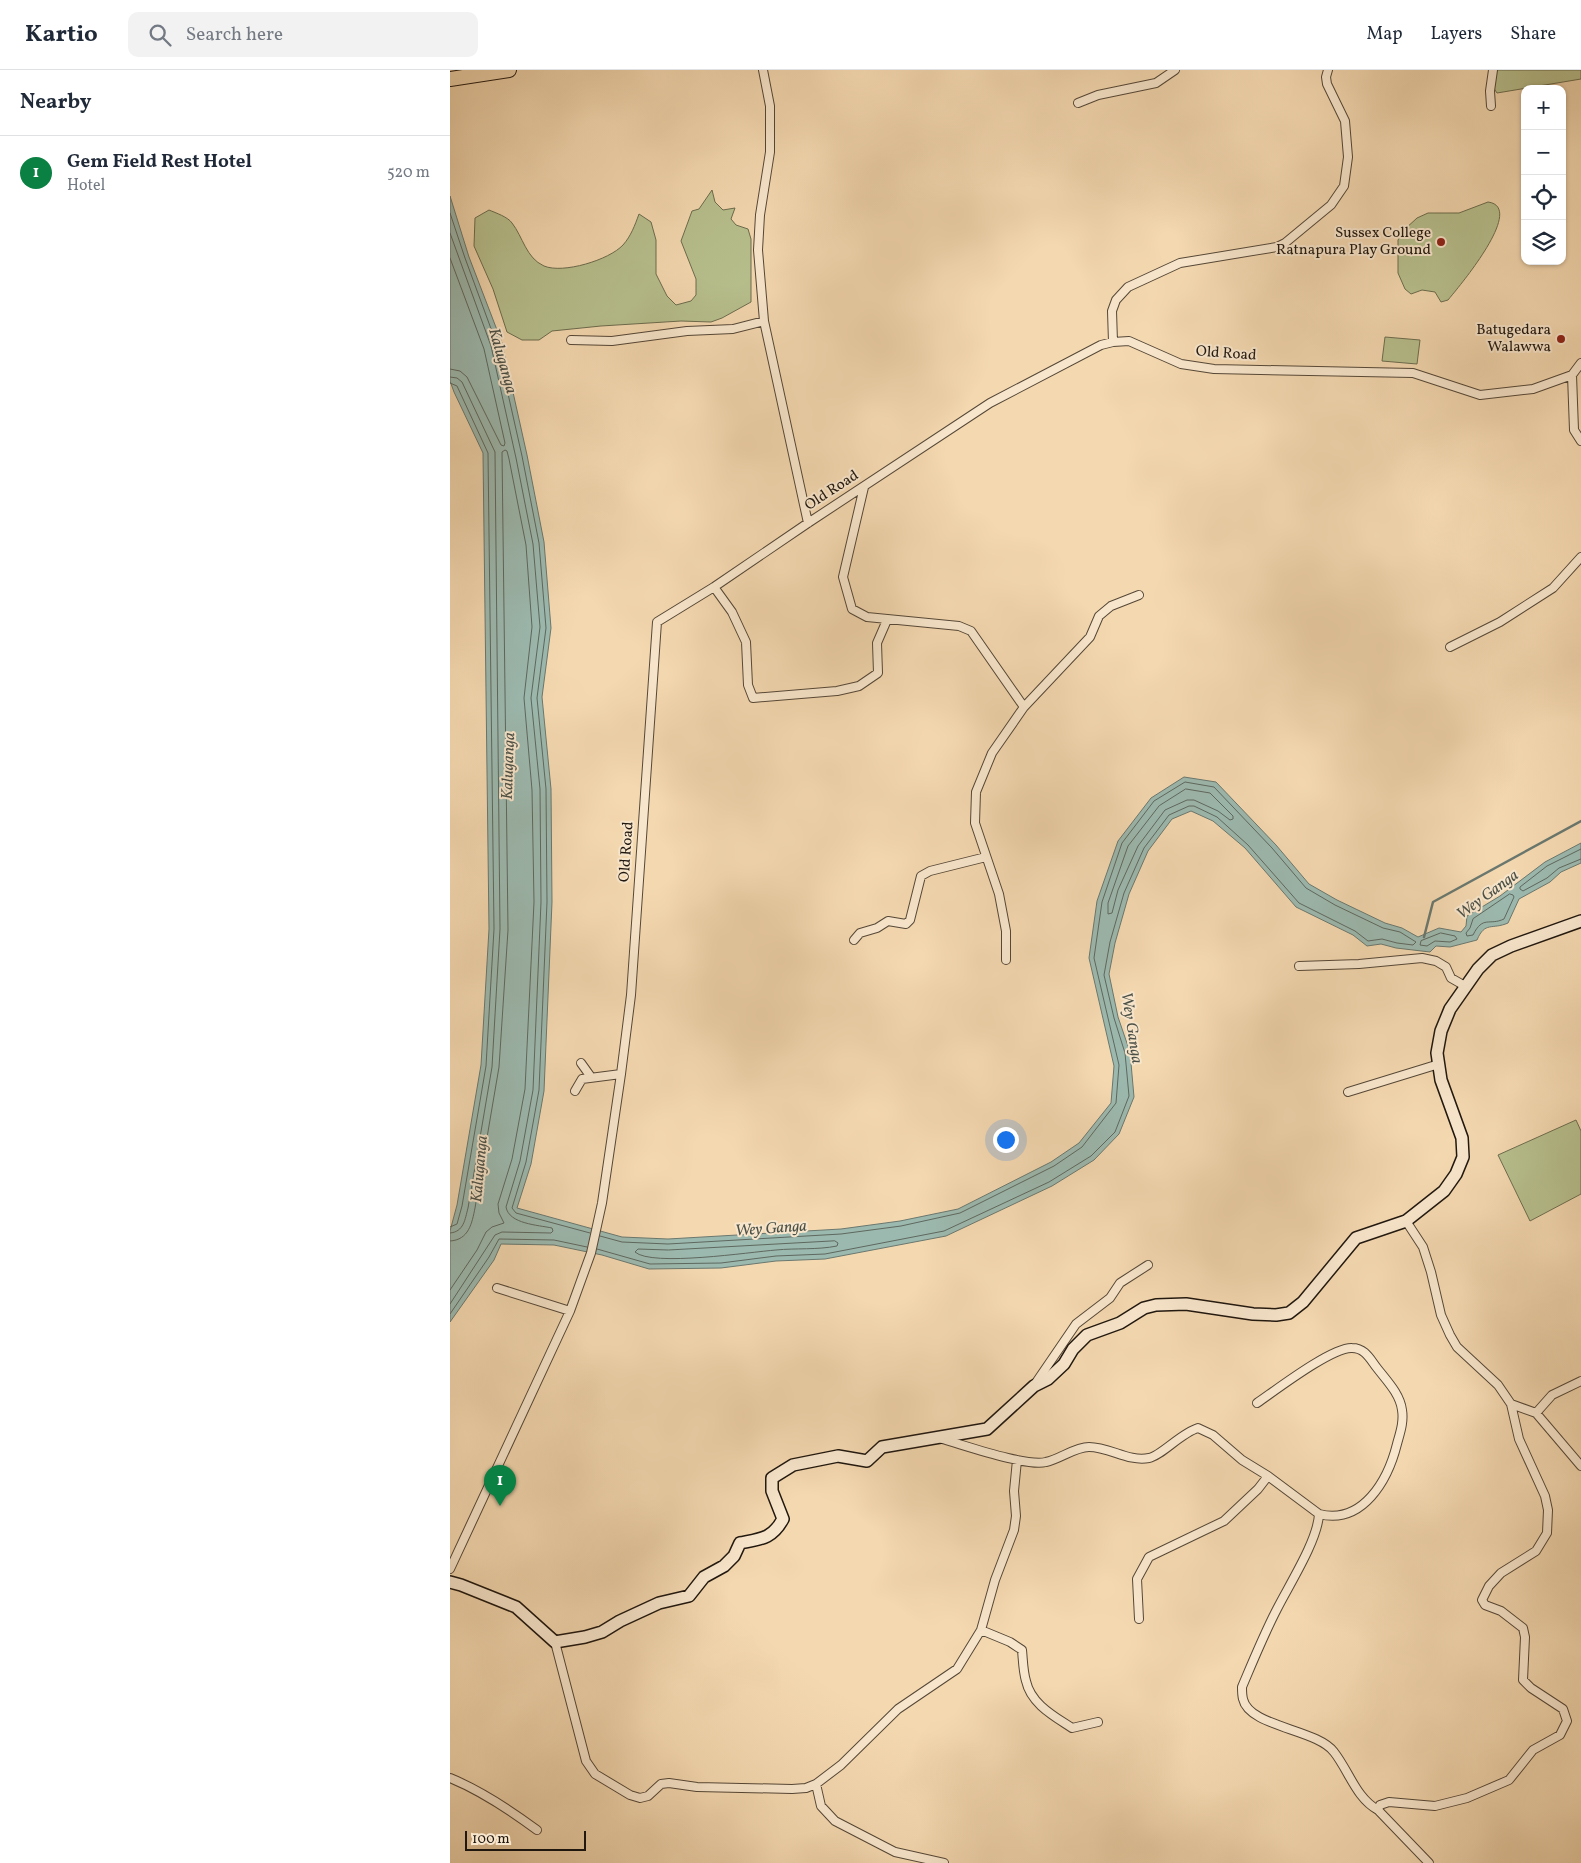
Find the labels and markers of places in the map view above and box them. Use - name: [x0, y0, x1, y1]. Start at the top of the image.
- place label: Sussex College Ratnapura Play Ground: [1276, 223, 1431, 261]
- marker: Sussex College Ratnapura Play Ground: [1435, 236, 1447, 248]
- place label: Batugedara Walawwa: [1476, 320, 1551, 358]
- marker: Batugedara Walawwa: [1555, 333, 1567, 345]
- pin: 1: [484, 1465, 516, 1506]

